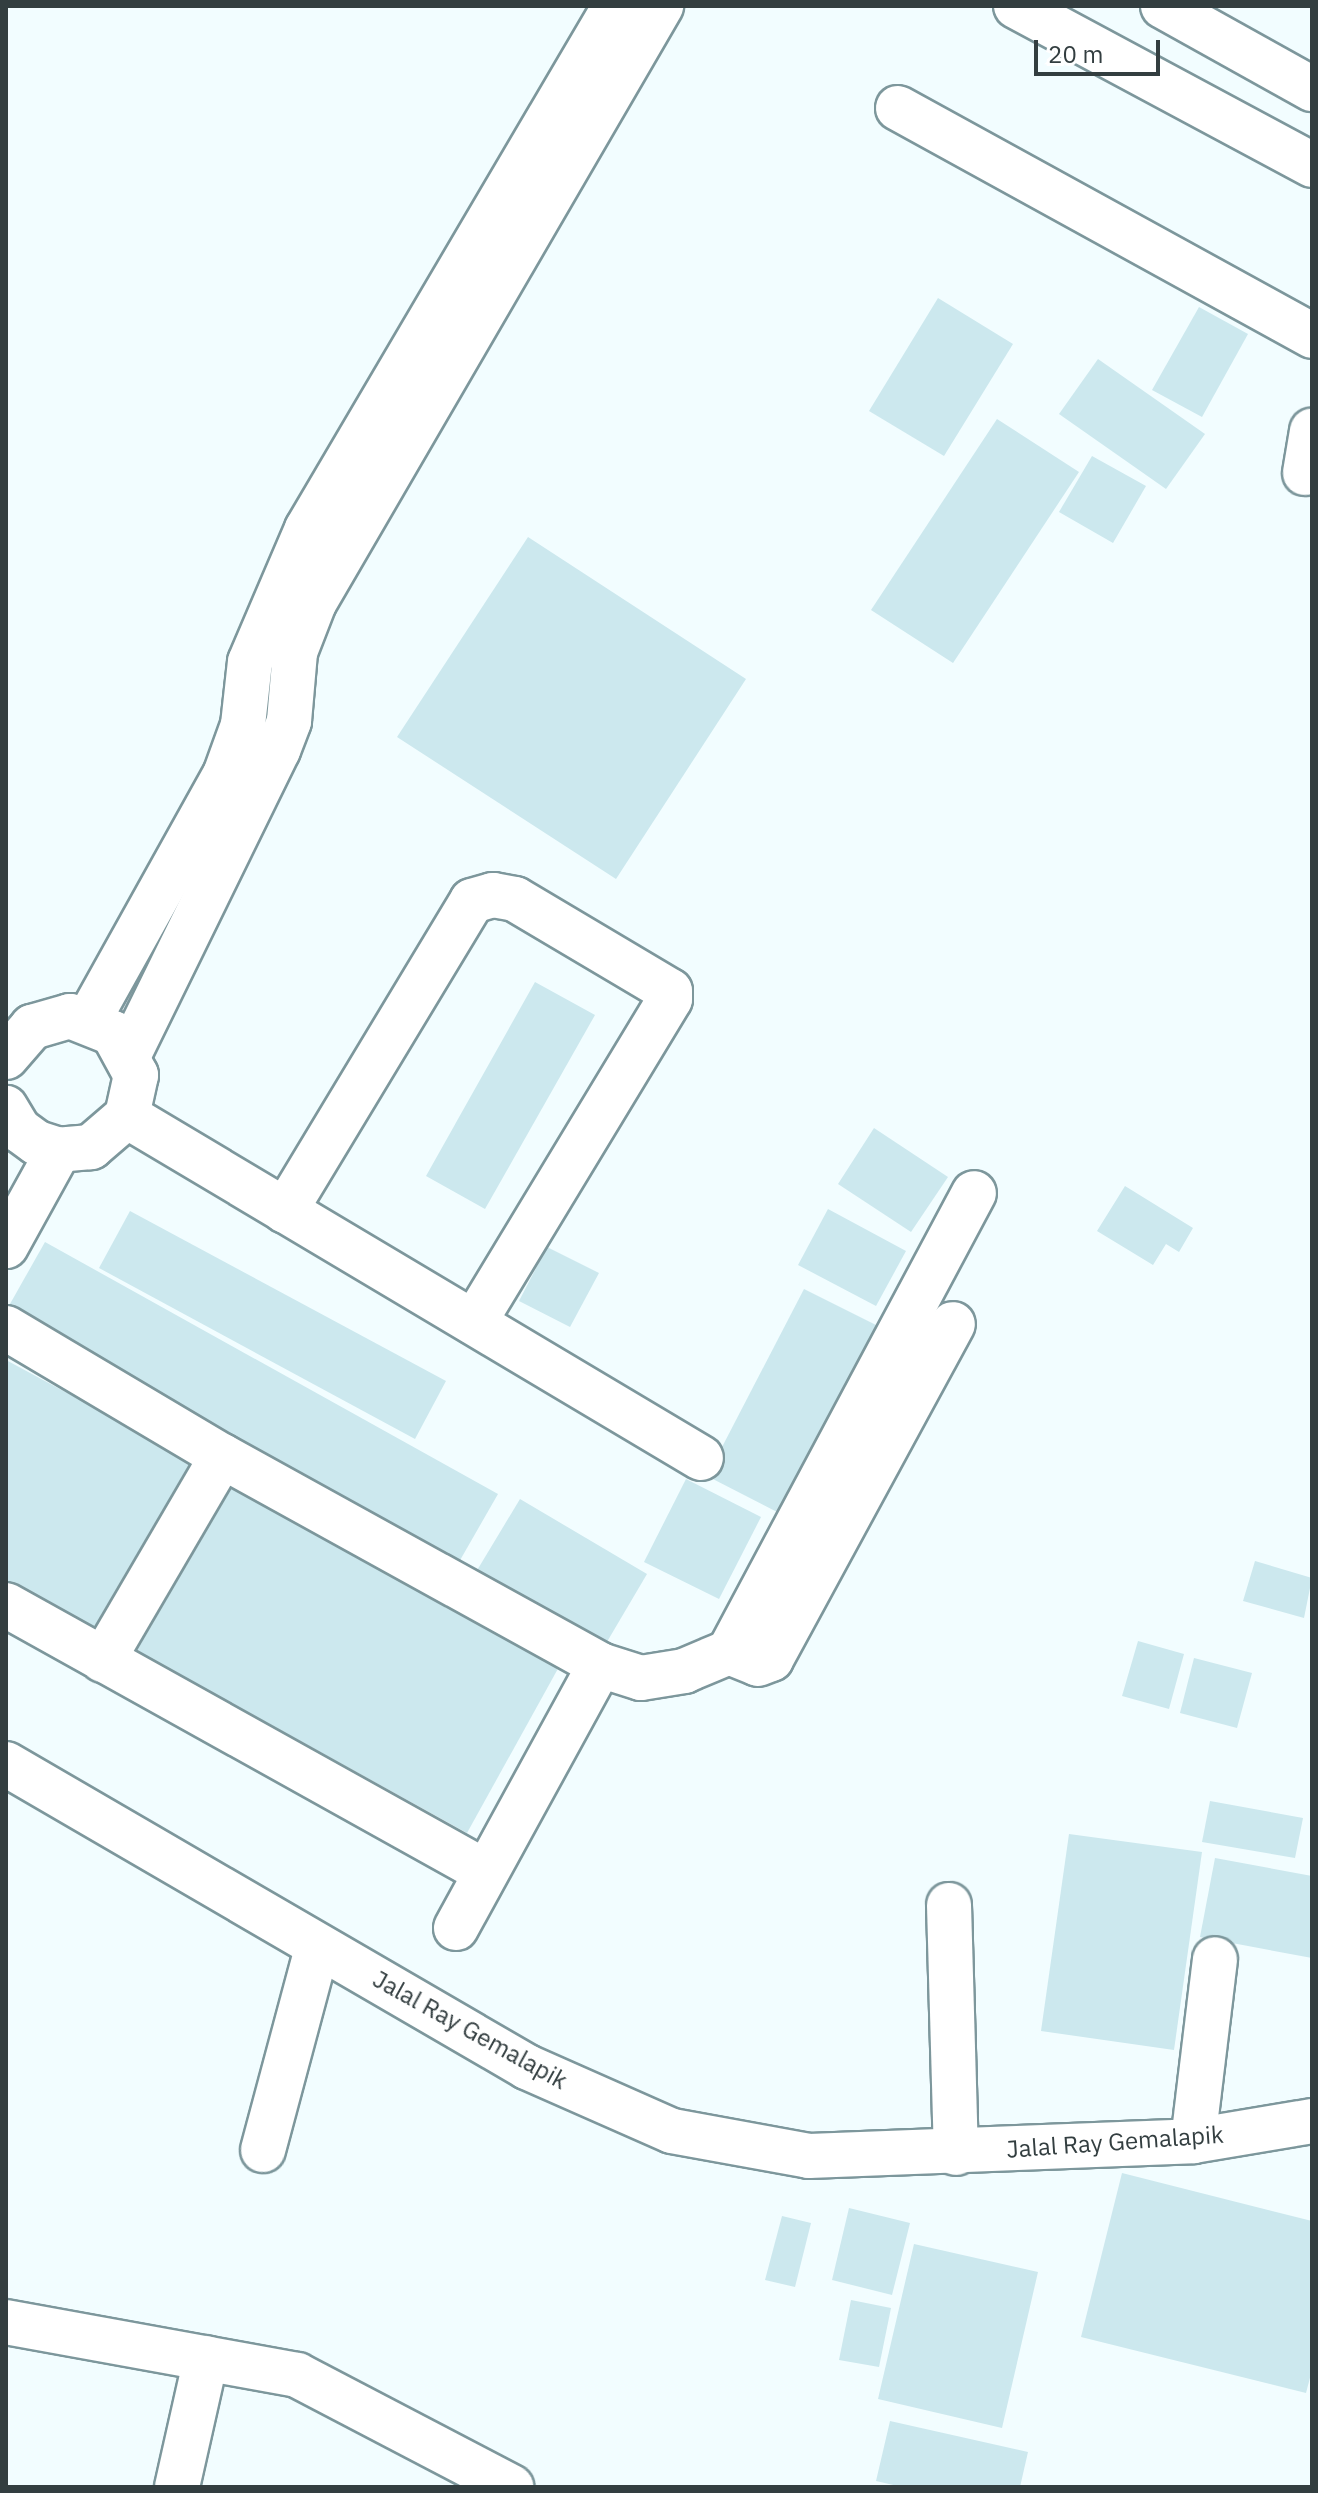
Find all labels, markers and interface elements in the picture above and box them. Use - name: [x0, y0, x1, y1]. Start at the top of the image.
- scale bar: [1038, 24, 1164, 74]
- text: 20 m: [1048, 38, 1103, 70]
- street label: Jalal Ray Gemalapik: [368, 1965, 572, 2095]
- street label: Jalal Ray Gemalapik: [1005, 2120, 1225, 2164]

